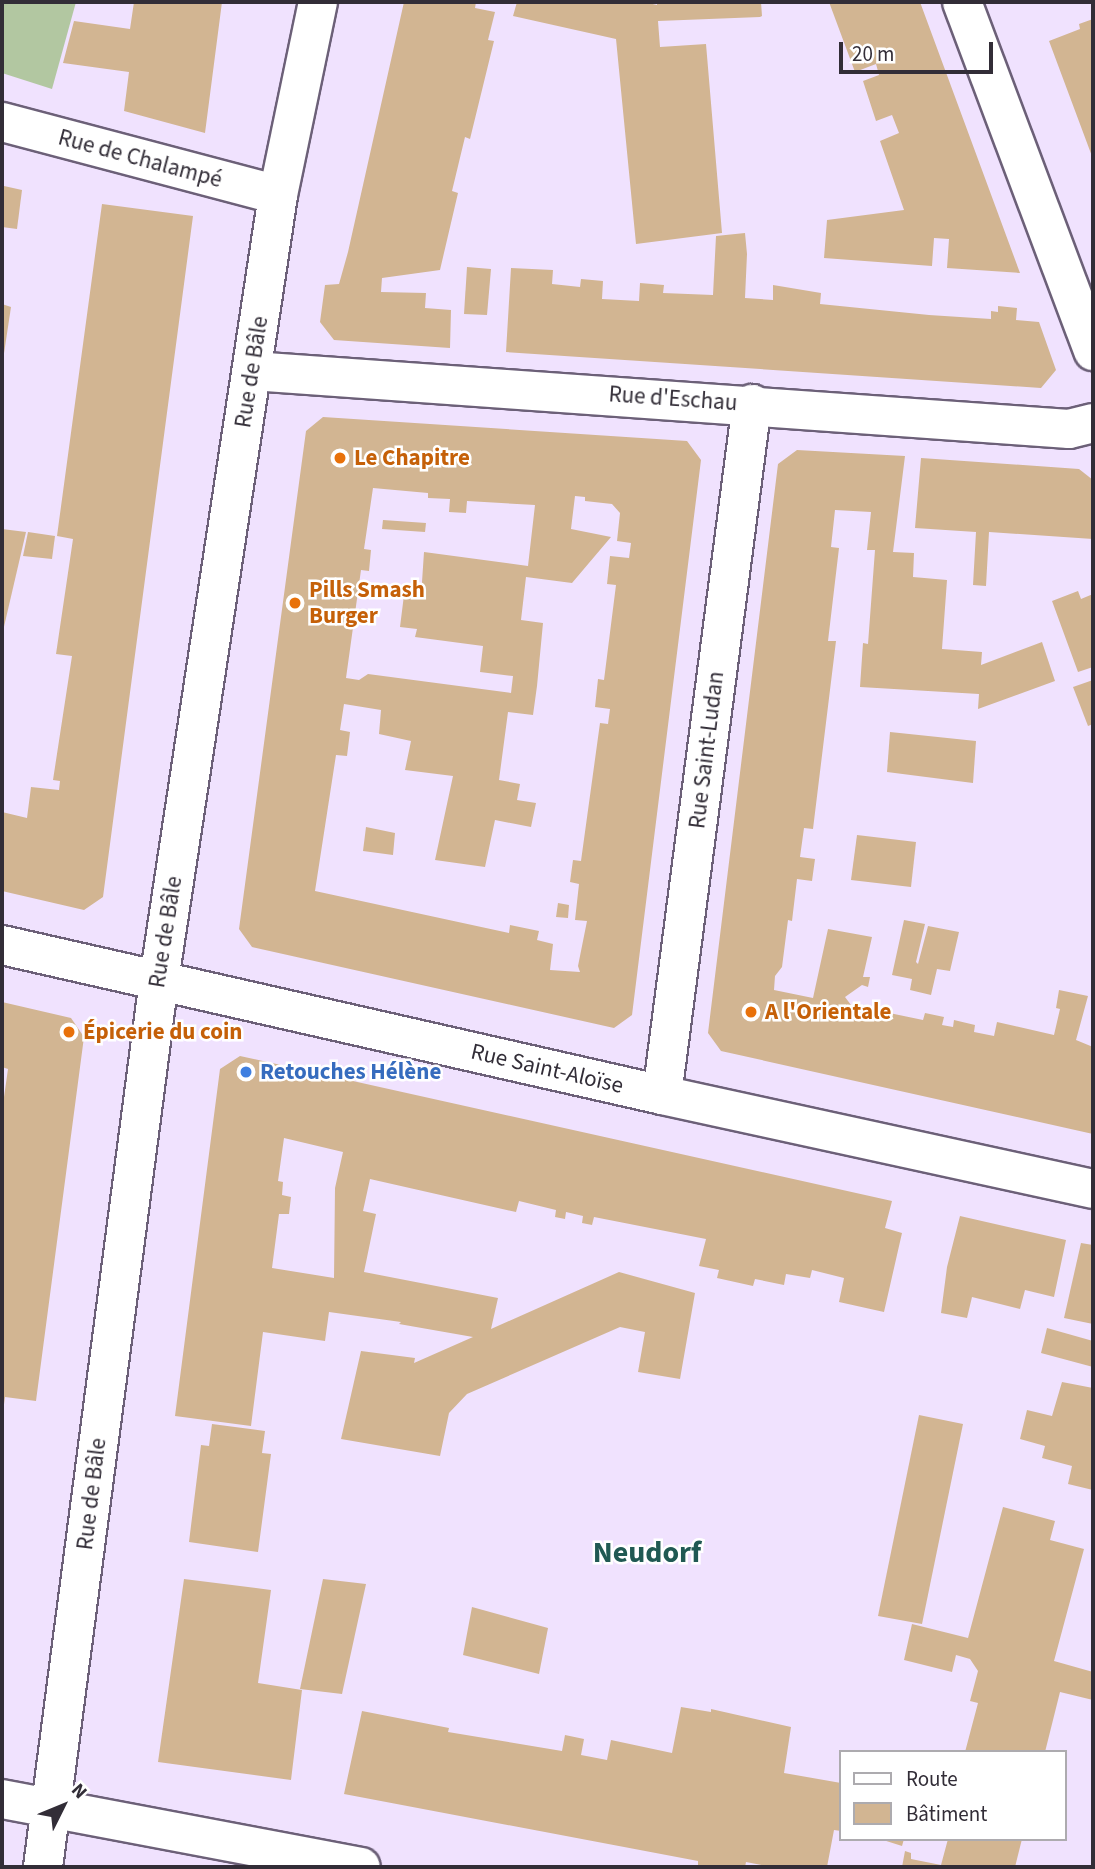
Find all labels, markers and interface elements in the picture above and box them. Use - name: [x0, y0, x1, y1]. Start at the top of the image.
- scale bar: [843, 28, 997, 72]
- text: 20 m: [852, 39, 894, 69]
- street label: Rue de Chalampé: [55, 124, 225, 194]
- street label: Rue de Bâle: [230, 314, 274, 430]
- street label: Rue d'Eschau: [608, 381, 738, 417]
- place label: Le Chapitre: [354, 444, 470, 472]
- marker: Le Chapitre: [332, 450, 348, 466]
- place label: Pills Smash Burger: [309, 576, 425, 630]
- marker: Pills Smash Burger: [287, 595, 303, 611]
- street label: Rue Saint-Ludan: [684, 670, 730, 830]
- street label: Rue de Bâle: [144, 874, 188, 990]
- place label: A l'Orientale: [765, 998, 892, 1026]
- marker: A l'Orientale: [743, 1004, 759, 1020]
- place label: Épicerie du coin: [83, 1018, 242, 1046]
- marker: Épicerie du coin: [61, 1024, 77, 1040]
- street label: Rue Saint-Aloïse: [468, 1038, 626, 1100]
- place label: Retouches Hélène: [260, 1058, 441, 1086]
- marker: Retouches Hélène: [238, 1064, 254, 1080]
- street label: Rue de Bâle: [71, 1436, 113, 1552]
- district label: Neudorf: [593, 1535, 701, 1571]
- legend: [839, 1750, 1067, 1841]
- text: Route: [906, 1764, 958, 1794]
- north arrow: [28, 1771, 98, 1841]
- text: N: [65, 1778, 93, 1805]
- text: Bâtiment: [906, 1799, 987, 1829]

